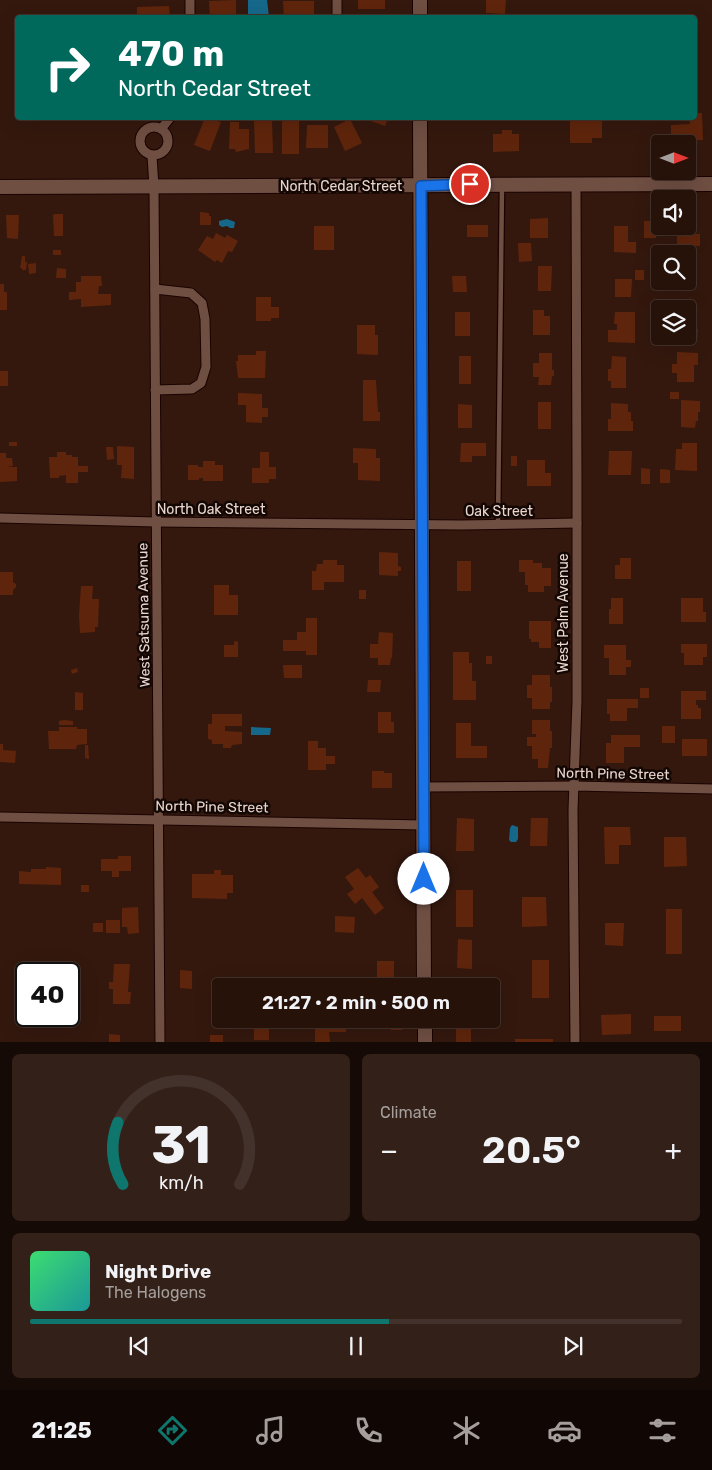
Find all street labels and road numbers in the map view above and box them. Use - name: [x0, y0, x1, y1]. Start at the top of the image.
- street label: North Cedar Street: [280, 178, 403, 195]
- street label: North Oak Street: [157, 501, 266, 518]
- street label: Oak Street: [465, 503, 534, 520]
- street label: West Satsuma Avenue: [134, 542, 154, 687]
- street label: West Palm Avenue: [555, 553, 572, 673]
- street label: North Pine Street: [556, 765, 670, 783]
- street label: North Pine Street: [155, 798, 269, 816]

